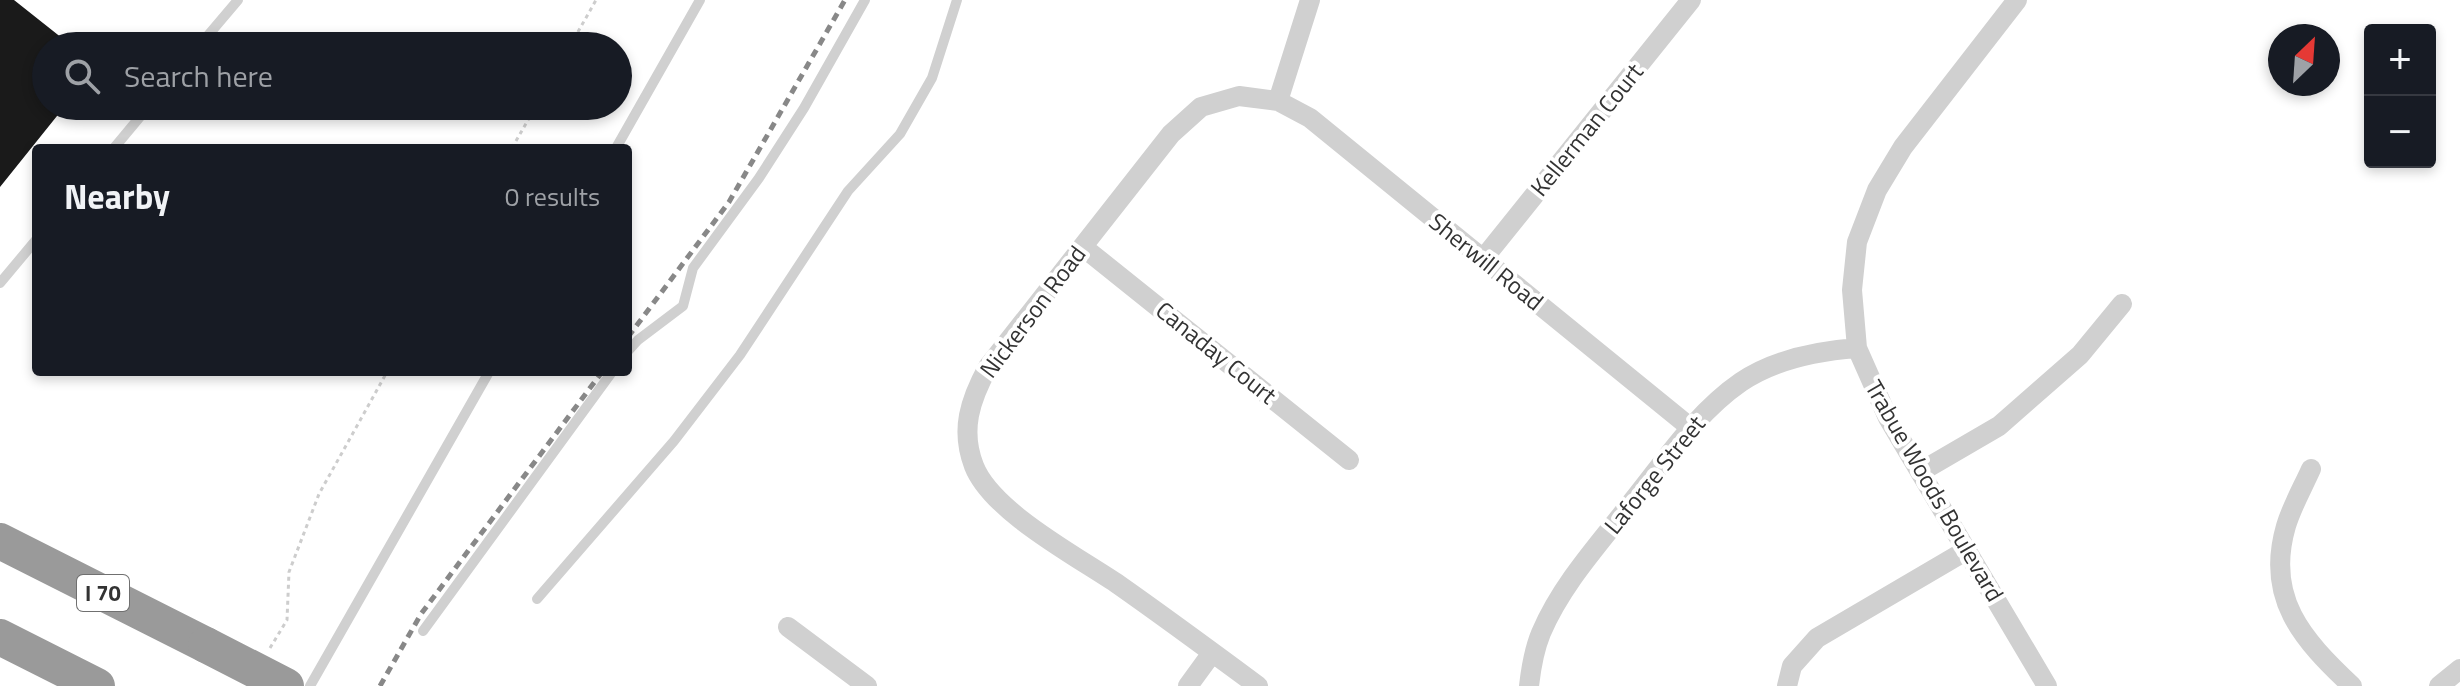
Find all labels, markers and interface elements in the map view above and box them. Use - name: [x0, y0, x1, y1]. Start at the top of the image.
- north arrow: [2268, 24, 2340, 96]
- map controls: [2364, 24, 2436, 168]
- button: +: [2364, 24, 2436, 96]
- search box: [32, 32, 632, 120]
- text: Search here: [124, 53, 273, 99]
- icon: search: [60, 54, 104, 98]
- street label: Kellerman Court: [1521, 55, 1652, 204]
- button: −: [2364, 96, 2436, 168]
- text: Nearby: [64, 170, 170, 222]
- text: 0 results: [505, 177, 600, 216]
- street label: Sherwill Road: [1422, 204, 1552, 319]
- street label: Nickerson Road: [970, 238, 1094, 385]
- street label: Canaday Court: [1148, 292, 1285, 413]
- street label: Trabue Woods Boulevard: [1857, 373, 2013, 608]
- street label: Laforge Street: [1595, 407, 1714, 542]
- road number: I 70: [77, 575, 129, 611]

